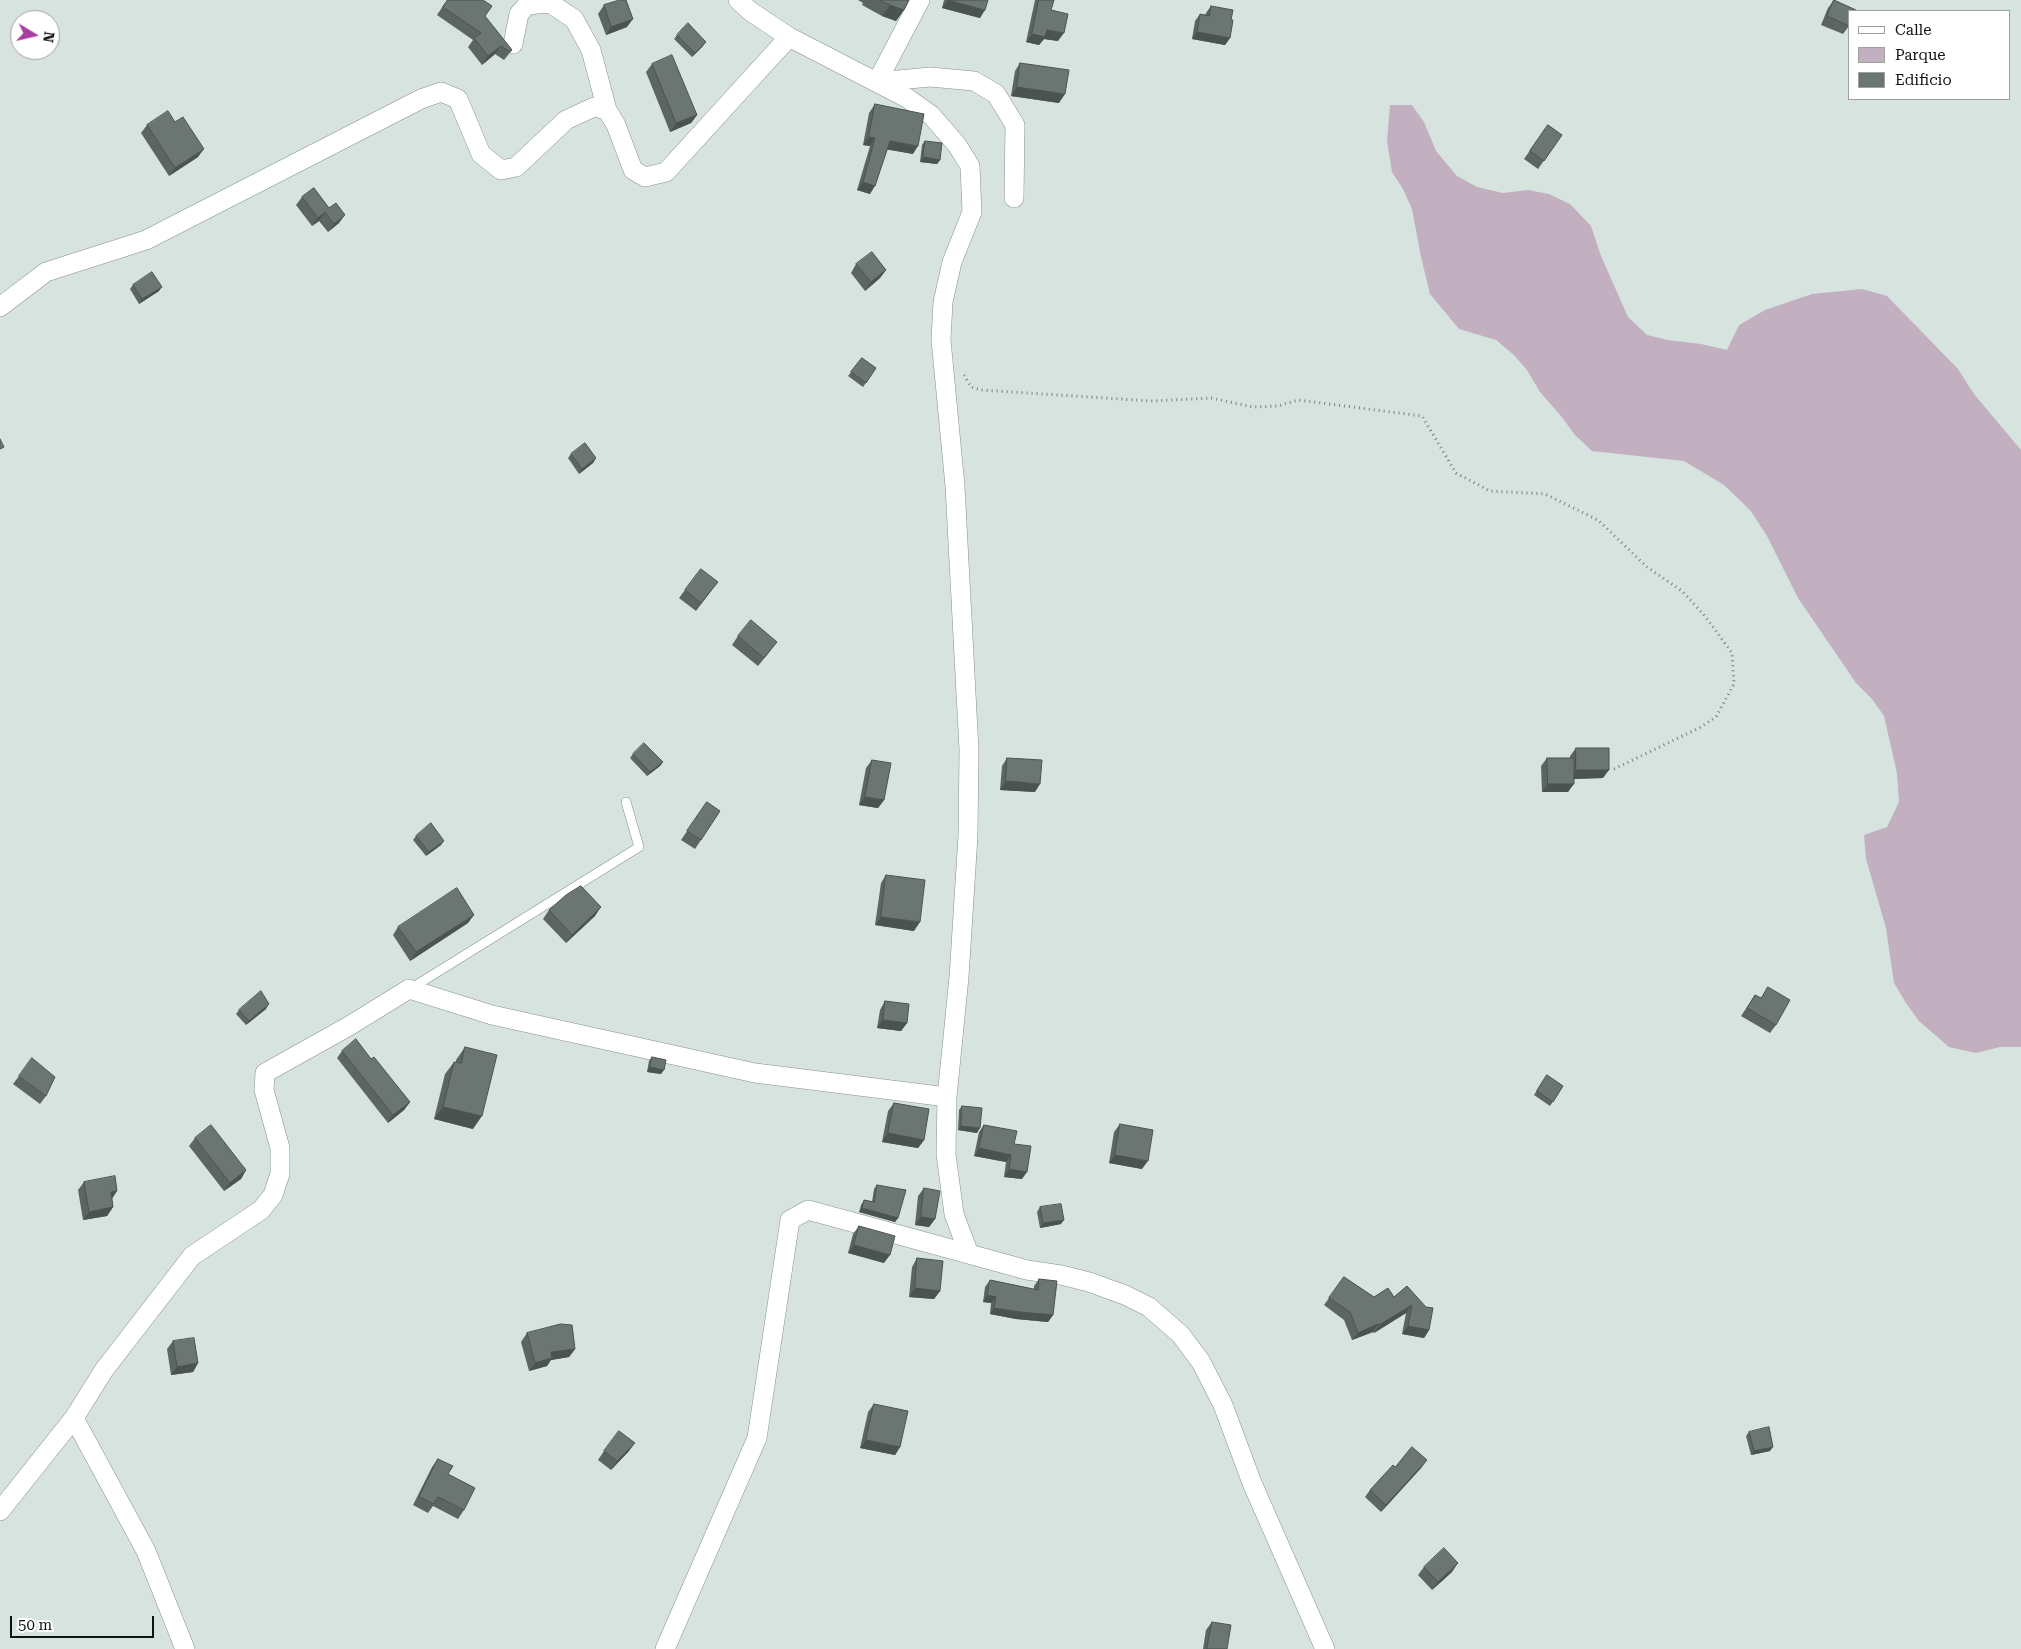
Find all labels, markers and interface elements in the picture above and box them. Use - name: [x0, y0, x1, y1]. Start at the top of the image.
- north arrow: [10, 10, 60, 60]
- legend: [1848, 10, 2011, 100]
- text: Calle: [1895, 21, 1931, 39]
- text: N: [40, 31, 58, 44]
- text: Parque: [1895, 46, 1946, 64]
- text: Edificio: [1895, 71, 1952, 89]
- scale bar: [12, 1606, 156, 1638]
- text: 50 m: [18, 1616, 52, 1634]

